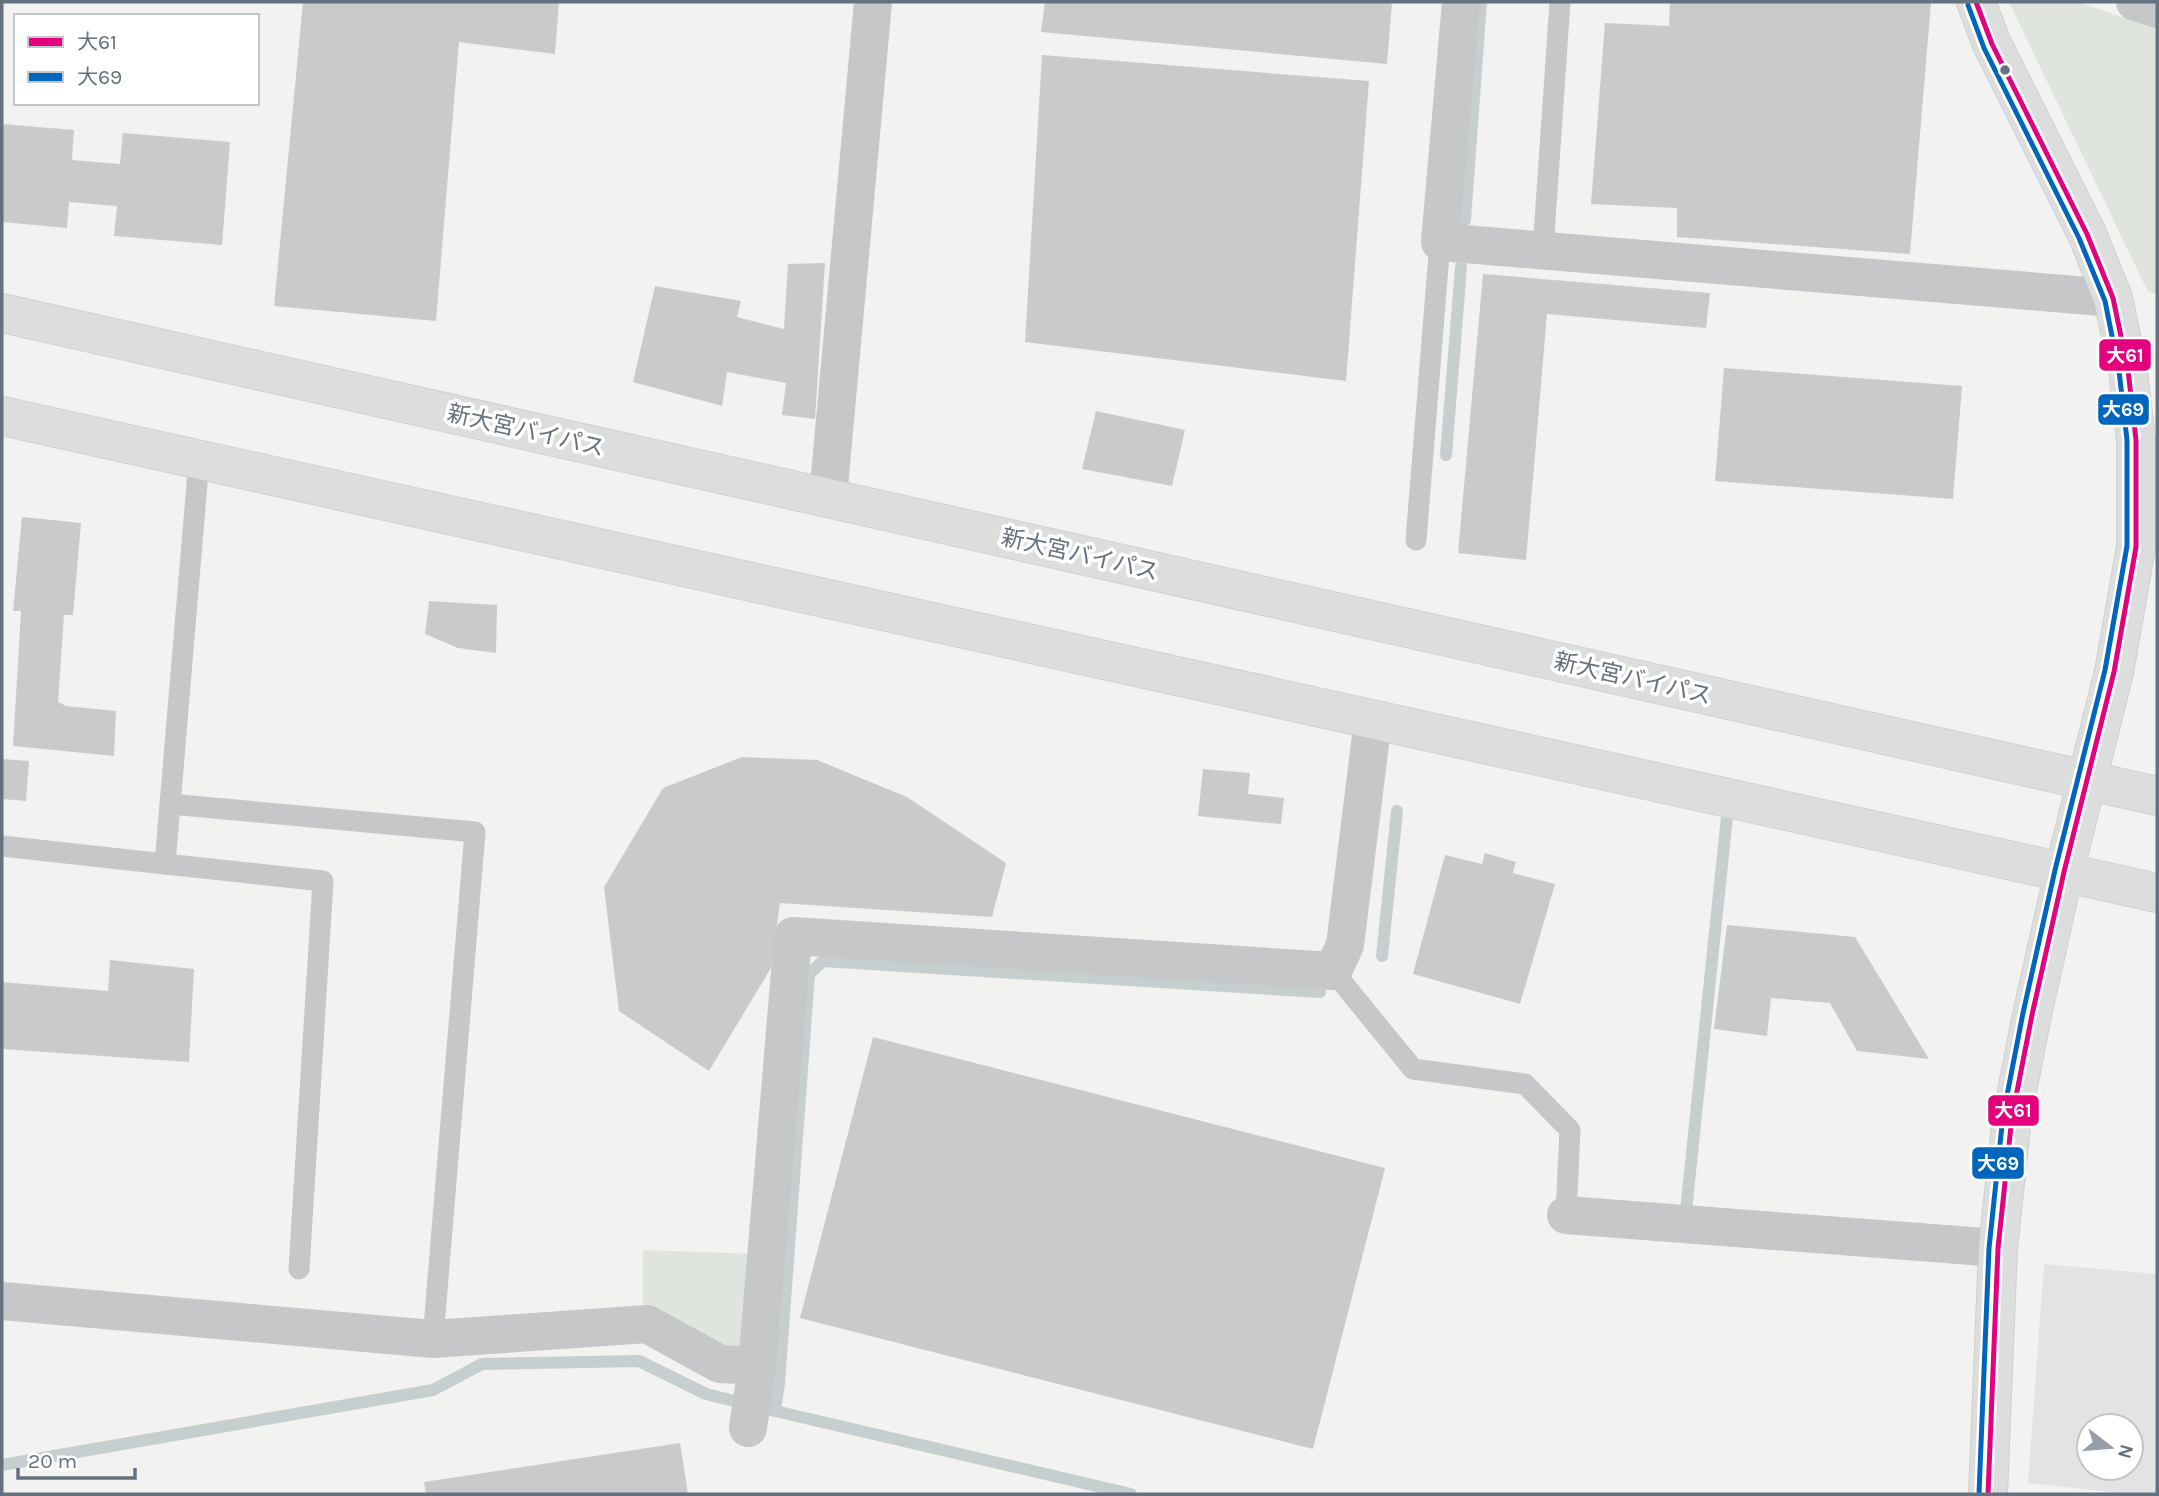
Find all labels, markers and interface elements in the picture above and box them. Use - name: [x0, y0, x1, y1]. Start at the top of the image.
- legend: [14, 14, 259, 105]
- text: 大61: [77, 30, 117, 54]
- unlabelled marker: [1998, 63, 2012, 77]
- text: 大69: [77, 65, 122, 89]
- line badge: 大61: [2098, 338, 2152, 372]
- text: 大61: [2106, 345, 2144, 367]
- line badge: 大69: [2097, 393, 2150, 426]
- street label: 新大宮バイパス: [445, 399, 607, 462]
- text: 大69: [2102, 399, 2144, 421]
- street label: 新大宮バイパス: [999, 523, 1161, 586]
- street label: 新大宮バイパス: [1552, 647, 1714, 710]
- line badge: 大61: [1987, 1094, 2040, 1127]
- text: 大61: [1994, 1100, 2032, 1122]
- line badge: 大69: [1971, 1146, 2025, 1180]
- text: 大69: [1977, 1153, 2019, 1175]
- north arrow: [2075, 1412, 2145, 1482]
- scale bar: [18, 1436, 135, 1480]
- text: N: [2113, 1442, 2138, 1461]
- text: 20 m: [28, 1449, 77, 1473]

